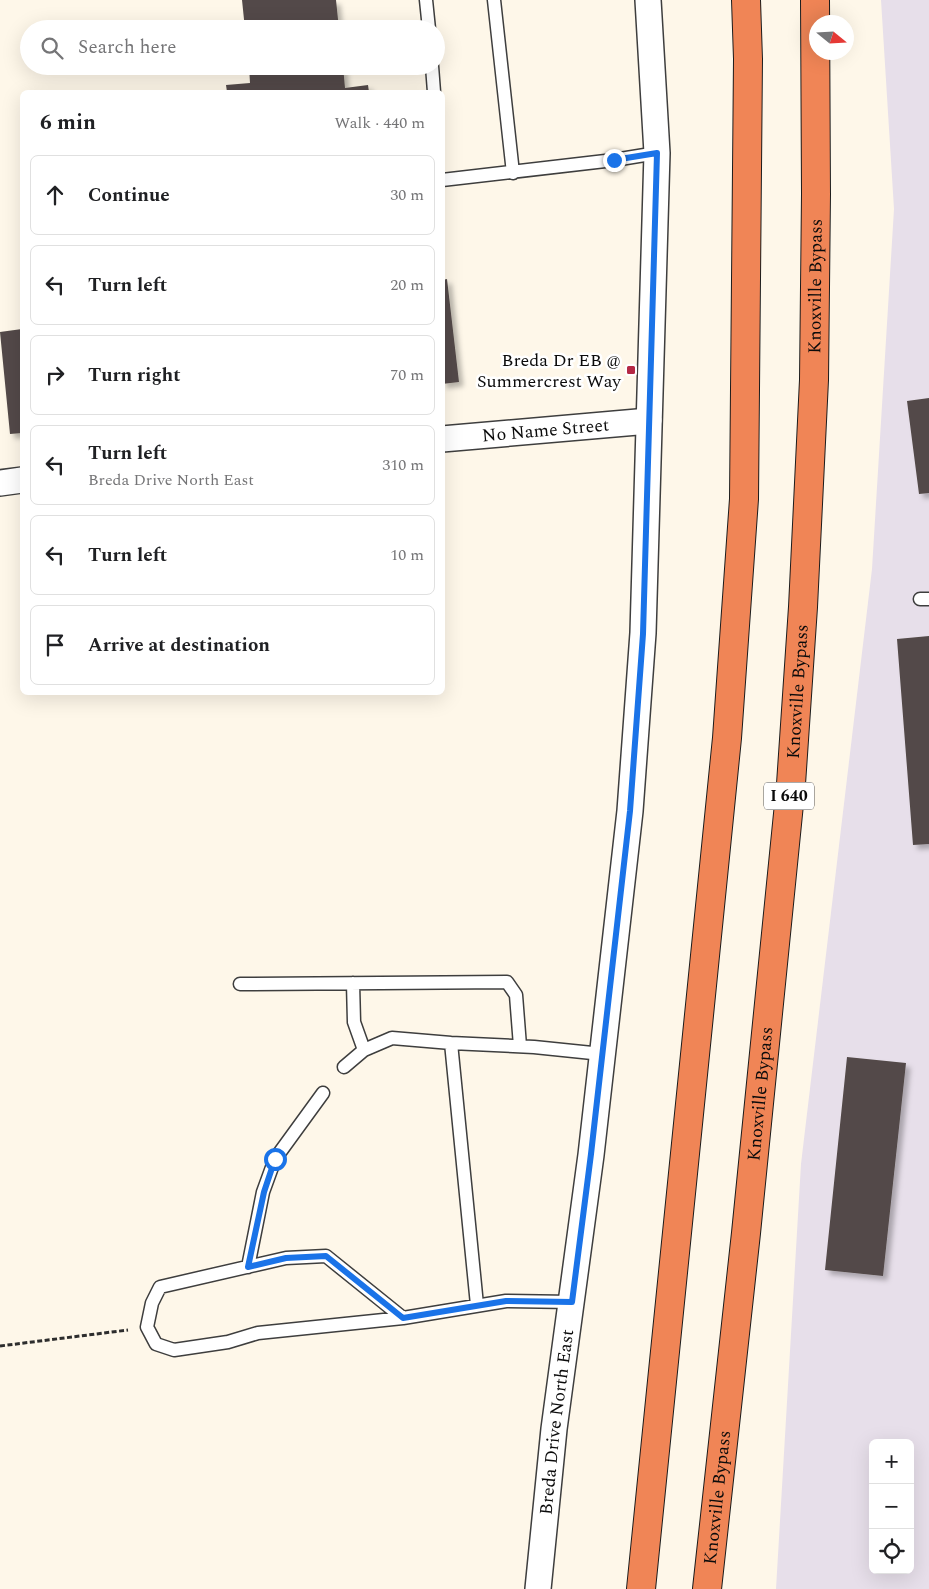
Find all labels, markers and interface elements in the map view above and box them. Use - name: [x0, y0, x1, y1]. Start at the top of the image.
- north arrow: [809, 15, 854, 60]
- search box: [20, 20, 445, 75]
- text: Search here: [78, 33, 177, 62]
- icon: search: [38, 34, 66, 62]
- text: 6 min: [40, 107, 96, 139]
- text: Walk · 440 m: [334, 111, 425, 135]
- route end: [603, 149, 626, 172]
- icon: ahead: [41, 181, 69, 209]
- text: Continue: [88, 181, 170, 210]
- text: 30 m: [390, 183, 424, 207]
- street label: Knoxville Bypass: [801, 218, 829, 354]
- icon: left: [41, 271, 69, 299]
- text: Turn left: [88, 271, 167, 300]
- text: 20 m: [390, 273, 424, 297]
- place label: Breda Dr EB @ Summercrest Way: [477, 347, 622, 395]
- icon: right: [41, 361, 69, 389]
- text: Turn right: [88, 361, 181, 390]
- text: 70 m: [390, 363, 424, 387]
- marker: Breda Dr EB @ Summercrest Way: [625, 364, 637, 376]
- street label: No Name Street: [481, 411, 610, 449]
- text: Turn left: [88, 439, 167, 468]
- icon: left: [41, 451, 69, 479]
- text: 310 m: [382, 453, 424, 477]
- text: Breda Drive North East: [88, 468, 254, 492]
- icon: left: [41, 541, 69, 569]
- text: Turn left: [88, 541, 167, 570]
- text: 10 m: [390, 543, 424, 567]
- street label: Knoxville Bypass: [779, 623, 815, 760]
- icon: arrive: [41, 631, 69, 659]
- text: Arrive at destination: [88, 631, 270, 660]
- road number: I 640: [764, 782, 814, 809]
- street label: Knoxville Bypass: [740, 1025, 780, 1162]
- route start: [264, 1148, 287, 1171]
- street label: Breda Drive North East: [532, 1327, 581, 1516]
- street label: Knoxville Bypass: [696, 1429, 738, 1566]
- map controls: [869, 1439, 914, 1574]
- button: +: [869, 1439, 914, 1484]
- button: −: [869, 1484, 914, 1529]
- button: locate: [869, 1529, 914, 1574]

